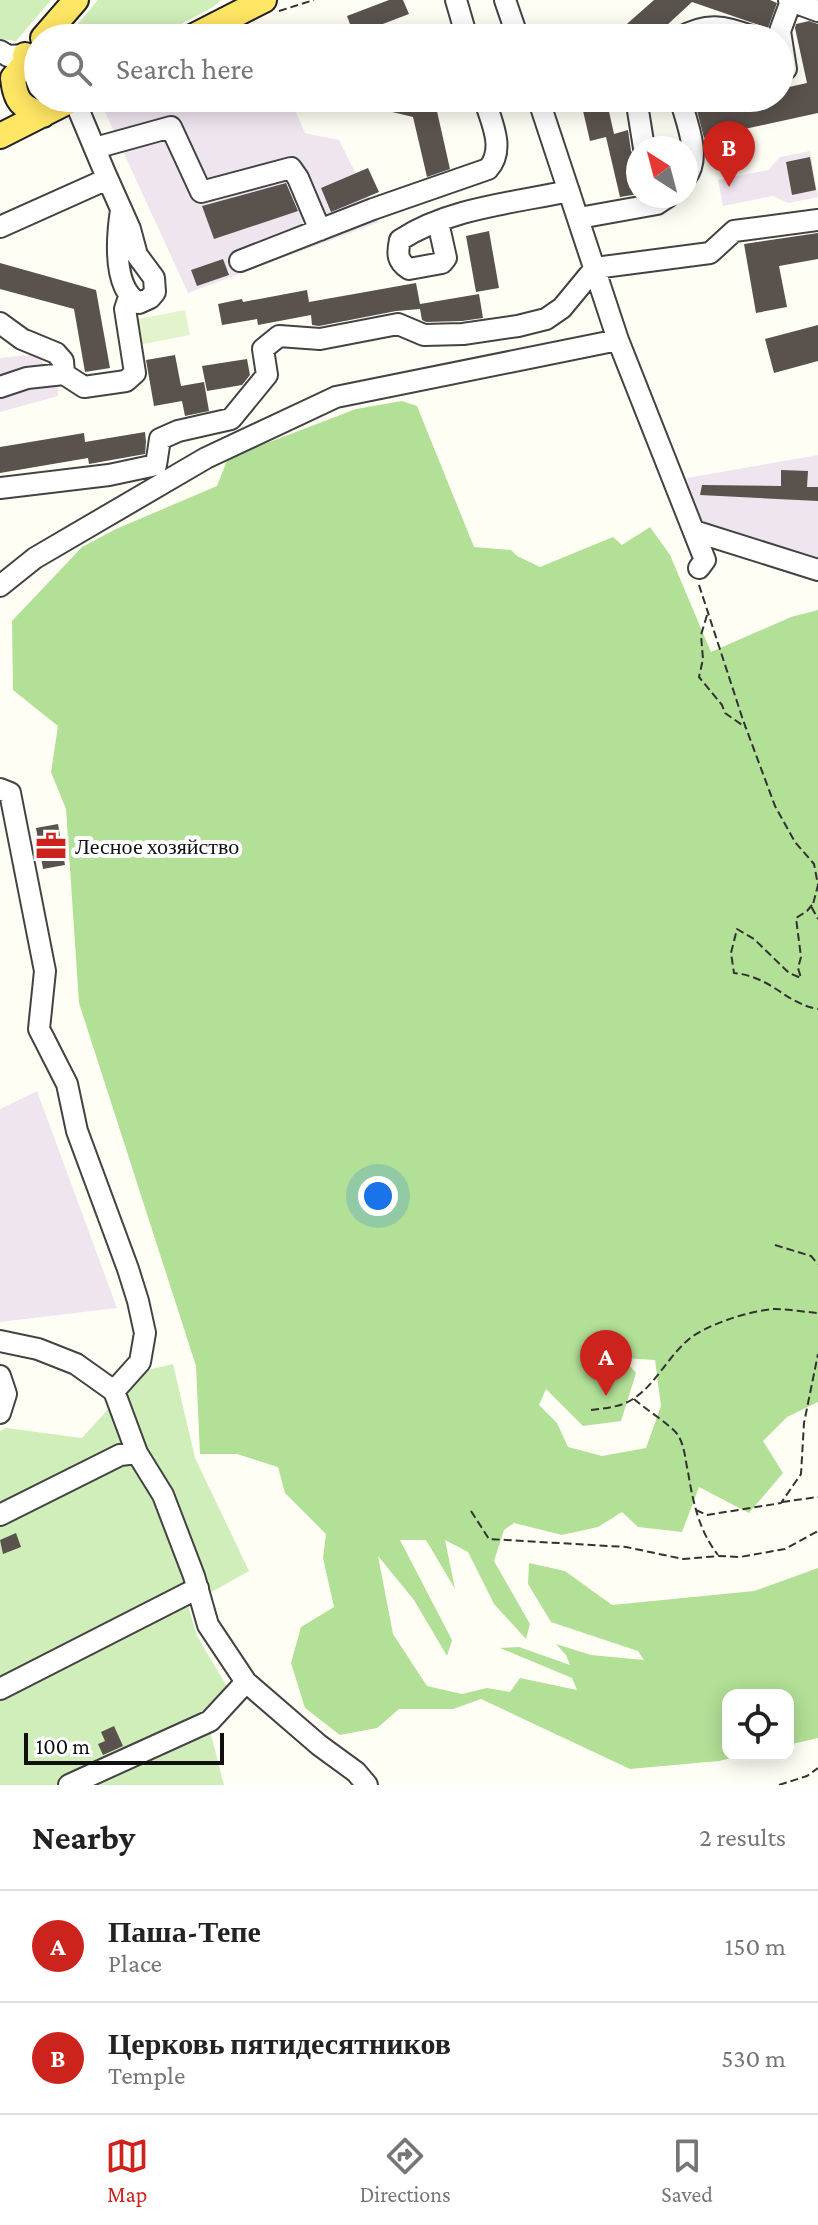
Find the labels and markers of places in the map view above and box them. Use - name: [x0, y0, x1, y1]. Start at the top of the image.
- pin: B: [703, 121, 755, 187]
- office icon: Лесное хозяйство: [34, 829, 68, 863]
- place label: Лесное хозяйство: [75, 834, 239, 859]
- pin: A: [580, 1330, 632, 1396]

